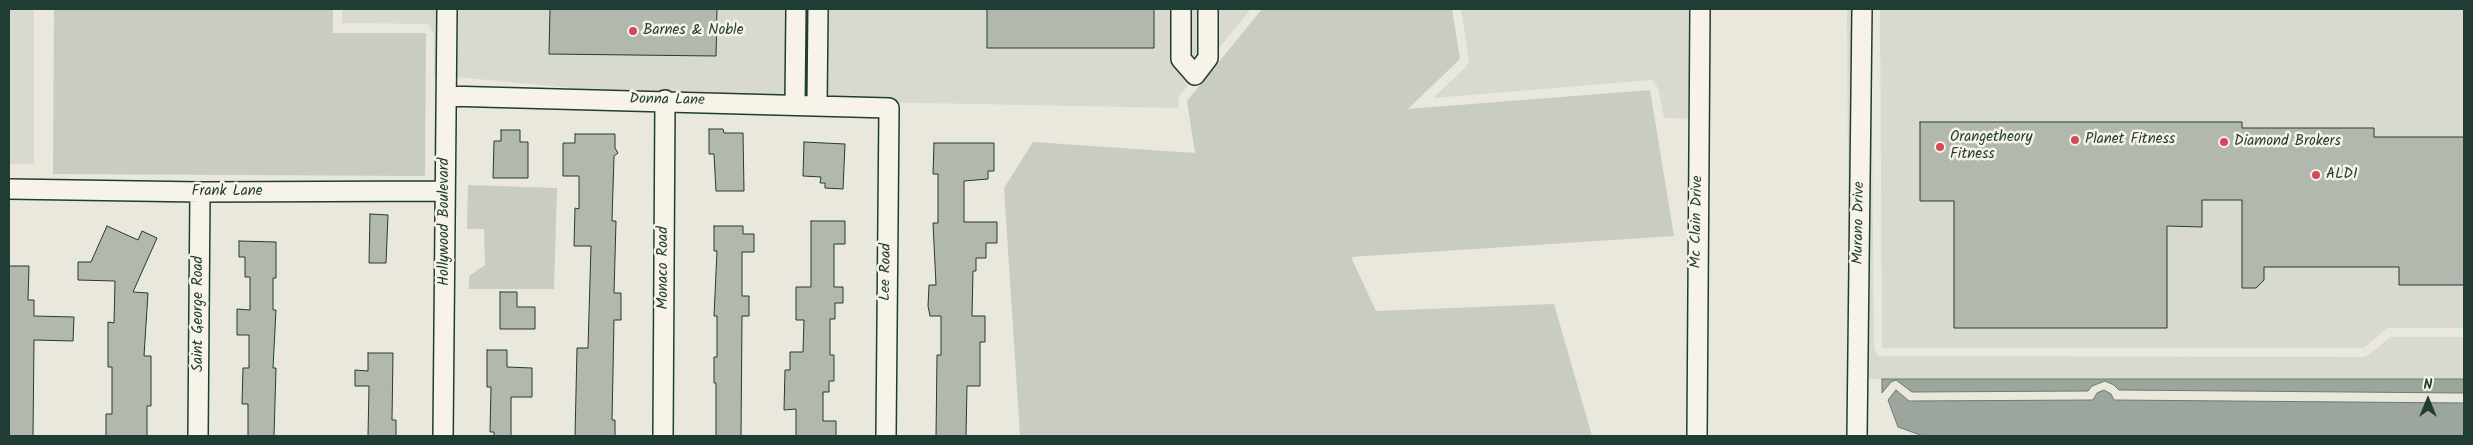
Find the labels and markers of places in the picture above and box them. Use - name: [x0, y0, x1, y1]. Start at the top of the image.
- place label: Barnes & Noble: [643, 22, 744, 40]
- marker: Barnes & Noble: [627, 25, 639, 37]
- place label: Orangetheory Fitness: [1950, 129, 2032, 164]
- place label: Planet Fitness: [2085, 131, 2175, 149]
- place label: Diamond Brokers: [2234, 133, 2341, 151]
- marker: Planet Fitness: [2069, 134, 2081, 146]
- marker: Diamond Brokers: [2218, 136, 2230, 148]
- marker: Orangetheory Fitness: [1934, 141, 1946, 153]
- place label: ALDI: [2326, 166, 2358, 184]
- marker: ALDI: [2310, 169, 2322, 181]

